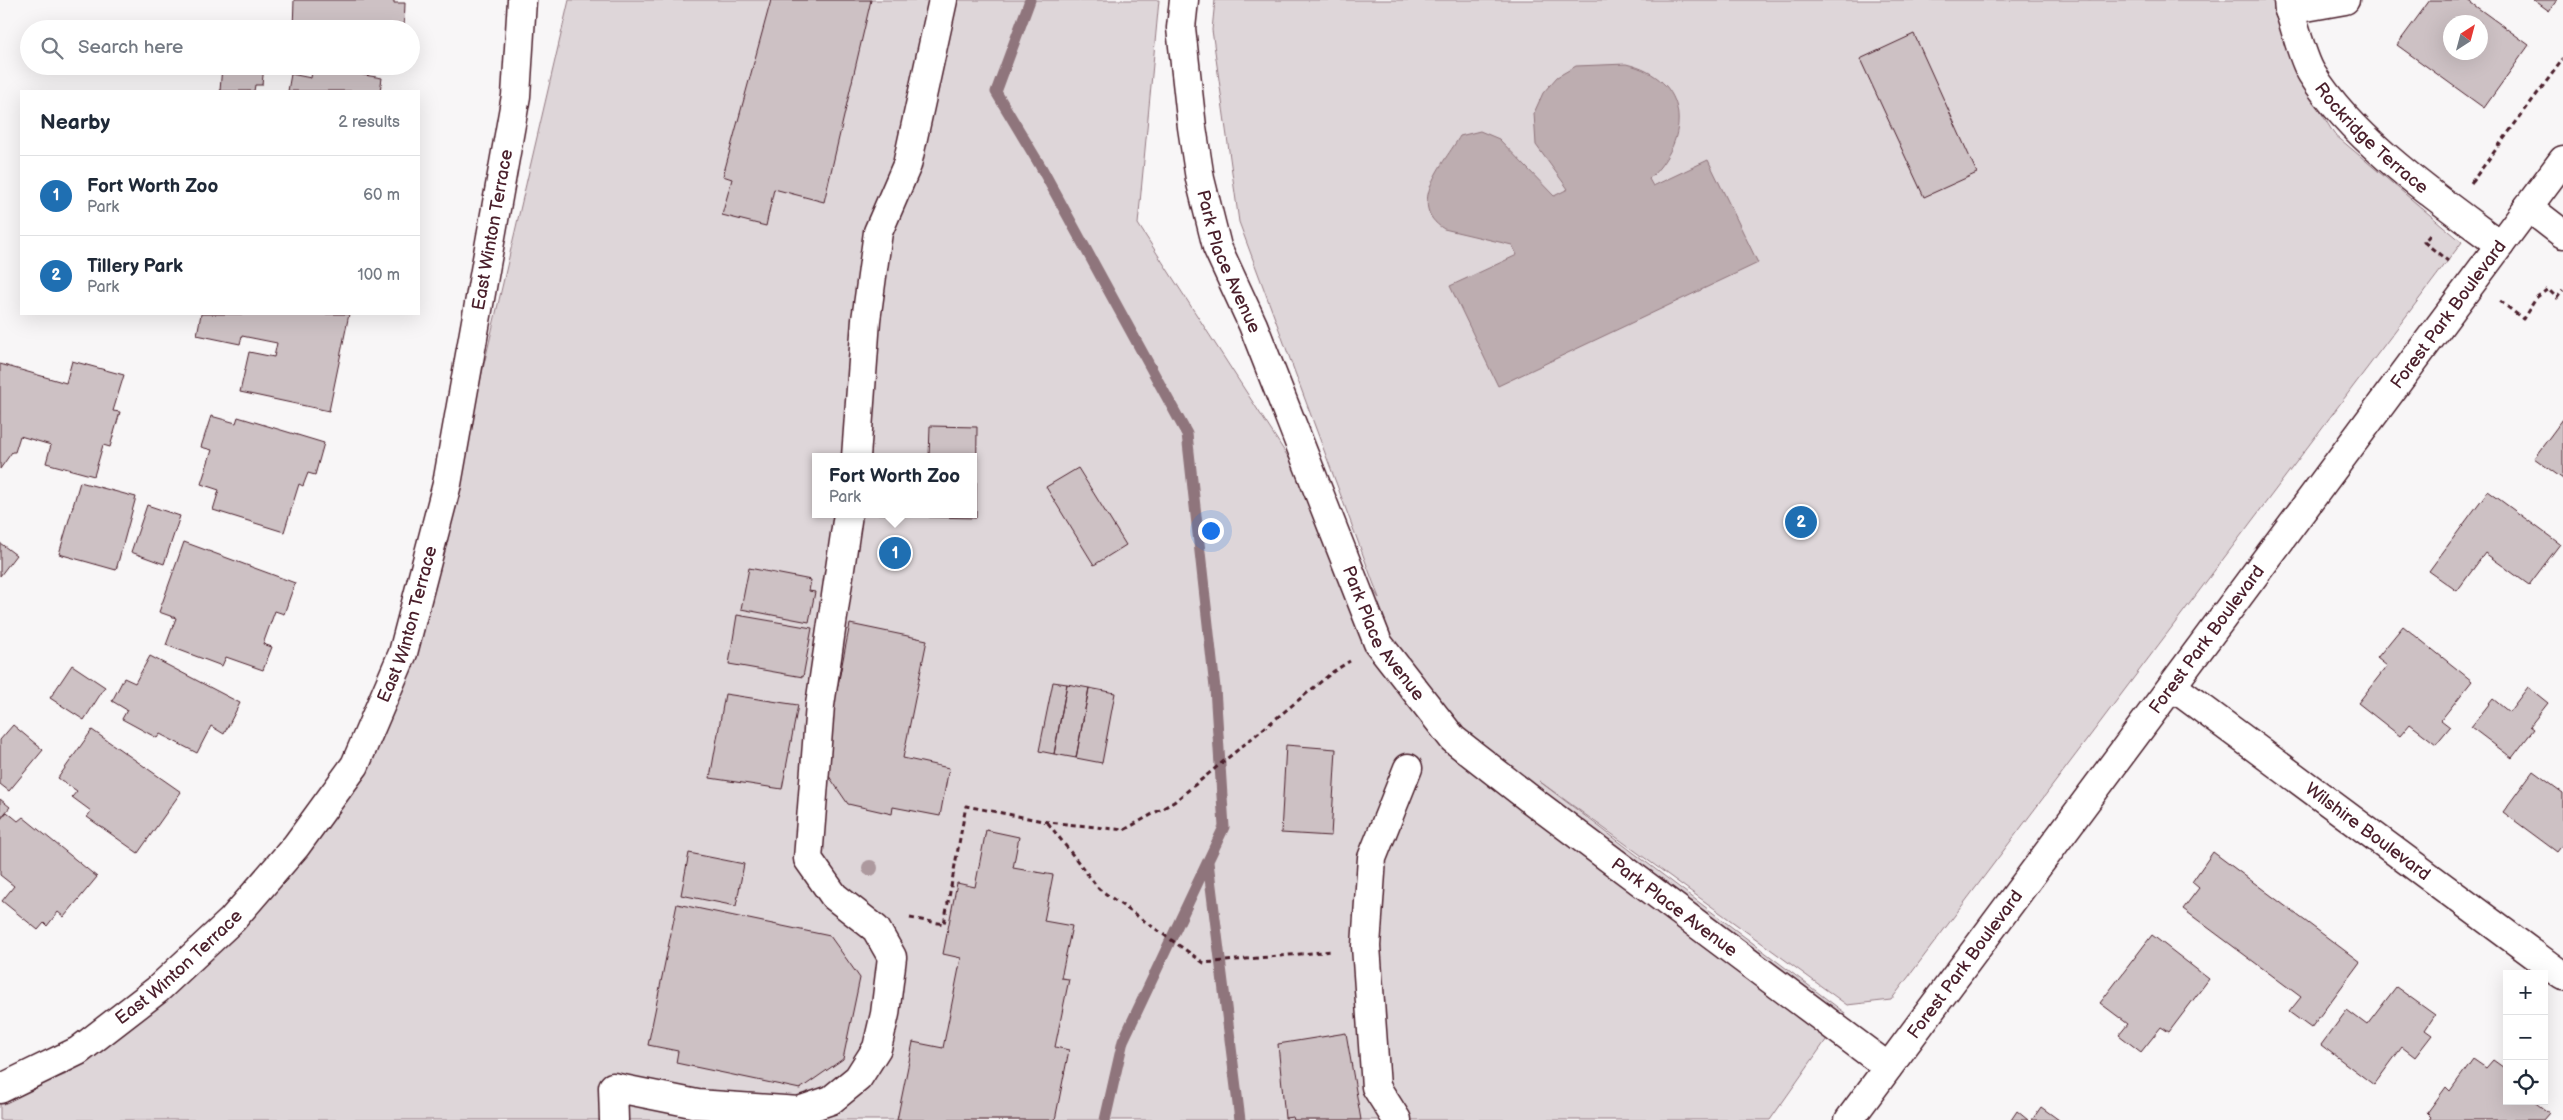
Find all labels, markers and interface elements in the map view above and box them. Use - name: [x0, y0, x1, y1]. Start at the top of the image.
- north arrow: [2443, 15, 2488, 60]
- search box: [20, 20, 420, 75]
- icon: search: [38, 34, 66, 62]
- text: Search here: [78, 36, 183, 59]
- street label: Rockridge Terrace: [2310, 78, 2432, 198]
- text: Nearby: [40, 110, 110, 135]
- text: 2 results: [338, 113, 400, 132]
- street label: East Winton Terrace: [468, 147, 517, 312]
- text: Fort Worth Zoo: [87, 175, 218, 198]
- text: 1: [53, 186, 59, 205]
- text: 60 m: [363, 186, 400, 205]
- street label: Park Place Avenue: [1192, 188, 1265, 336]
- text: Park: [87, 198, 119, 217]
- street label: Forest Park Boulevard: [2387, 236, 2511, 393]
- text: Tillery Park: [87, 255, 183, 278]
- text: 2: [51, 266, 61, 285]
- text: 100 m: [357, 266, 400, 285]
- text: Park: [87, 278, 119, 297]
- popup: [812, 453, 977, 518]
- text: Fort Worth Zoo: [829, 465, 960, 488]
- text: Park: [829, 488, 861, 507]
- pin: 2: [1785, 503, 1817, 541]
- your location: [1198, 518, 1224, 544]
- pin: 1: [879, 534, 911, 572]
- street label: East Winton Terrace: [373, 543, 442, 706]
- street label: Forest Park Boulevard: [2145, 561, 2269, 718]
- street label: Park Place Avenue: [1338, 563, 1429, 705]
- street label: Wilshire Boulevard: [2301, 778, 2434, 885]
- street label: Park Place Avenue: [1607, 854, 1742, 962]
- street label: Forest Park Boulevard: [1903, 886, 2027, 1043]
- street label: East Winton Terrace: [111, 905, 247, 1029]
- map controls: [2503, 970, 2548, 1105]
- button: +: [2503, 970, 2548, 1015]
- button: −: [2503, 1015, 2548, 1060]
- button: locate: [2503, 1060, 2548, 1105]

